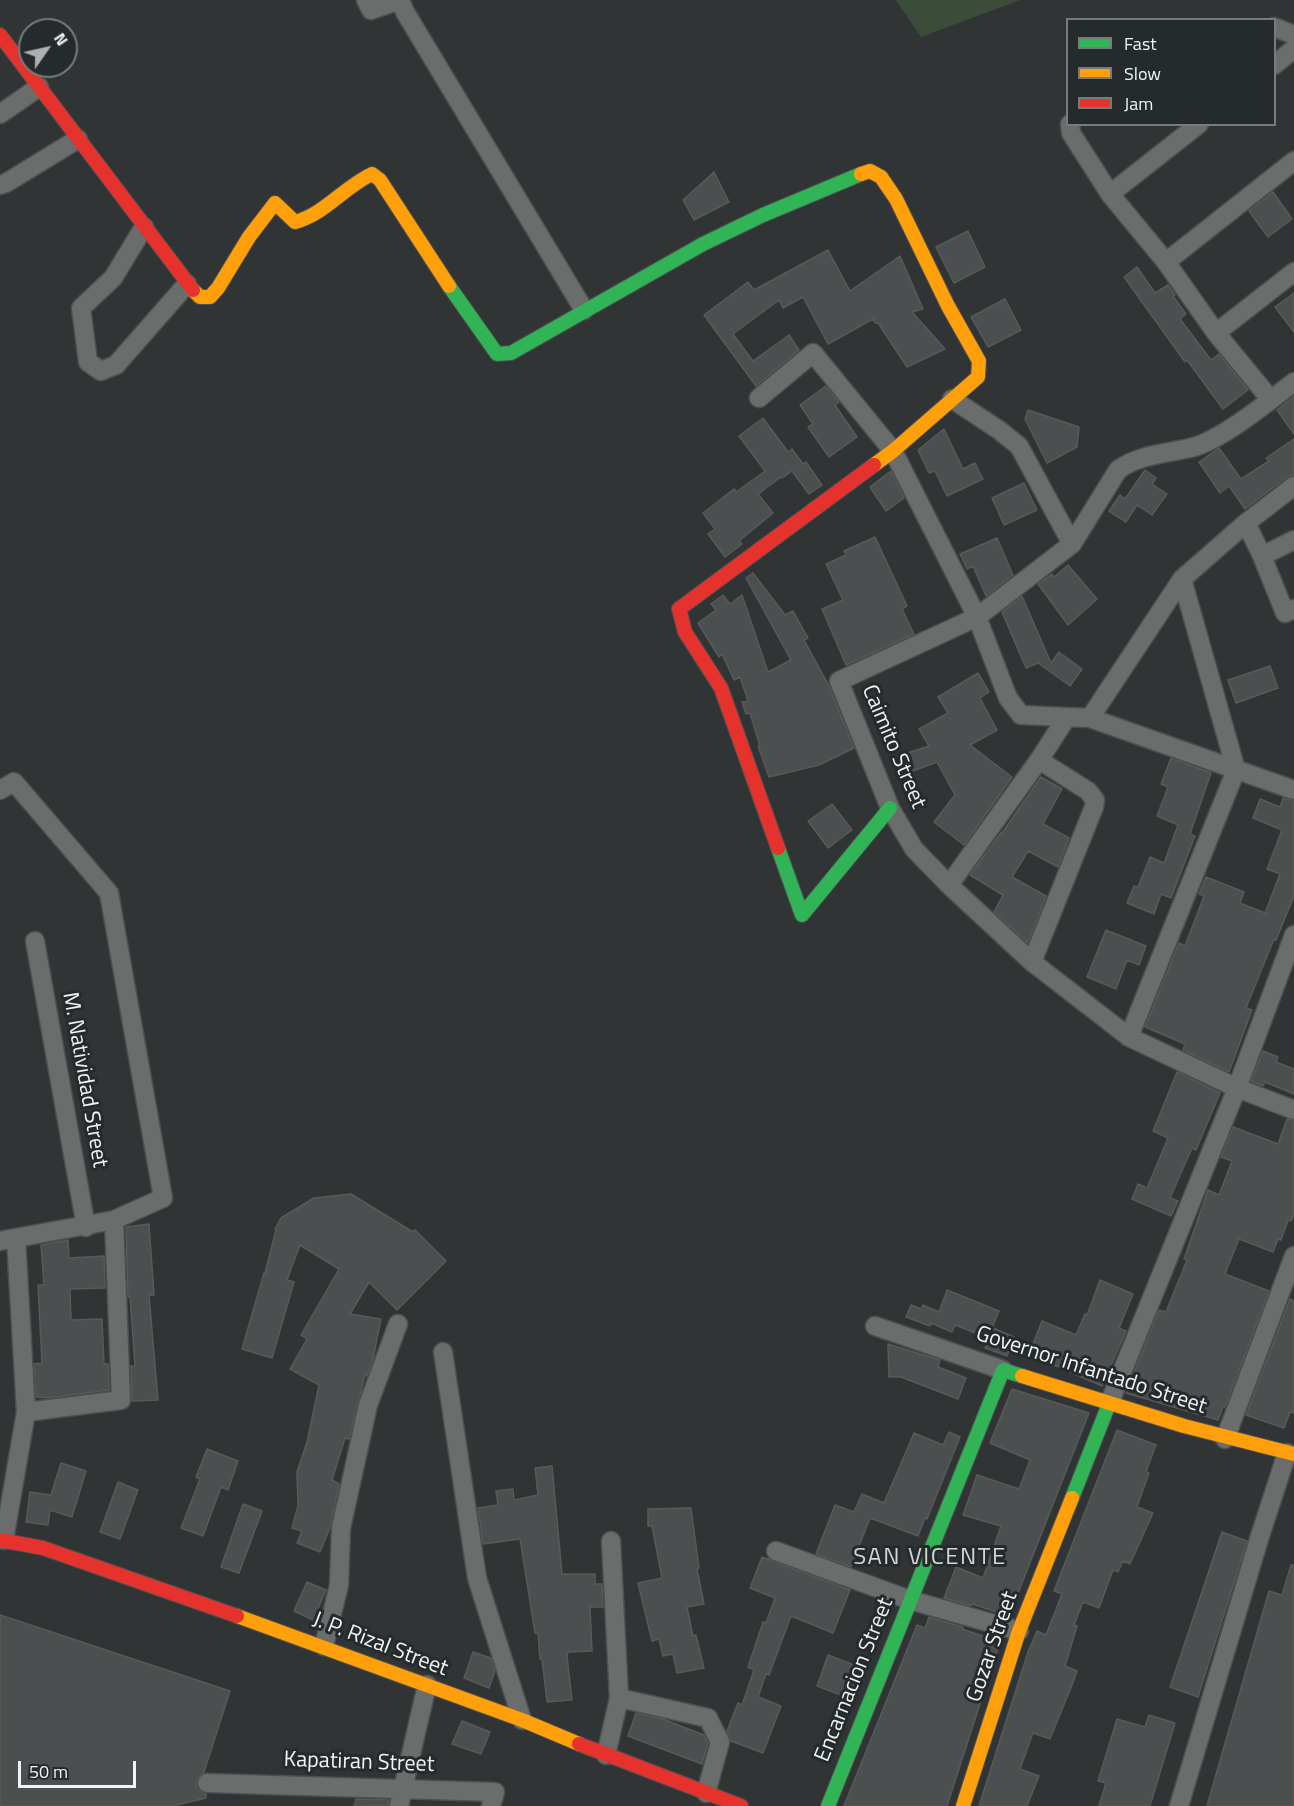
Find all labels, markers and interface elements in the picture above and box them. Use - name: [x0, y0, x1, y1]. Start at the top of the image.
- north arrow: [18, 18, 78, 78]
- legend: [1066, 18, 1276, 126]
- text: N: [48, 28, 74, 50]
- text: Fast: [1124, 30, 1157, 57]
- text: Slow: [1124, 60, 1161, 87]
- text: Jam: [1124, 90, 1153, 117]
- street label: Caimito Street: [855, 681, 931, 813]
- street label: M. Natividad Street: [56, 990, 112, 1170]
- street label: Governor Infantado Street: [972, 1321, 1210, 1421]
- district label: SAN VICENTE: [853, 1544, 1007, 1572]
- street label: Gozar Street: [962, 1588, 1024, 1706]
- street label: Encarnacion Street: [810, 1594, 900, 1766]
- street label: J. P. Rizal Street: [309, 1607, 451, 1683]
- street label: Kapatiran Street: [283, 1747, 435, 1779]
- scale bar: [21, 1749, 140, 1787]
- text: 50 m: [29, 1758, 68, 1785]

